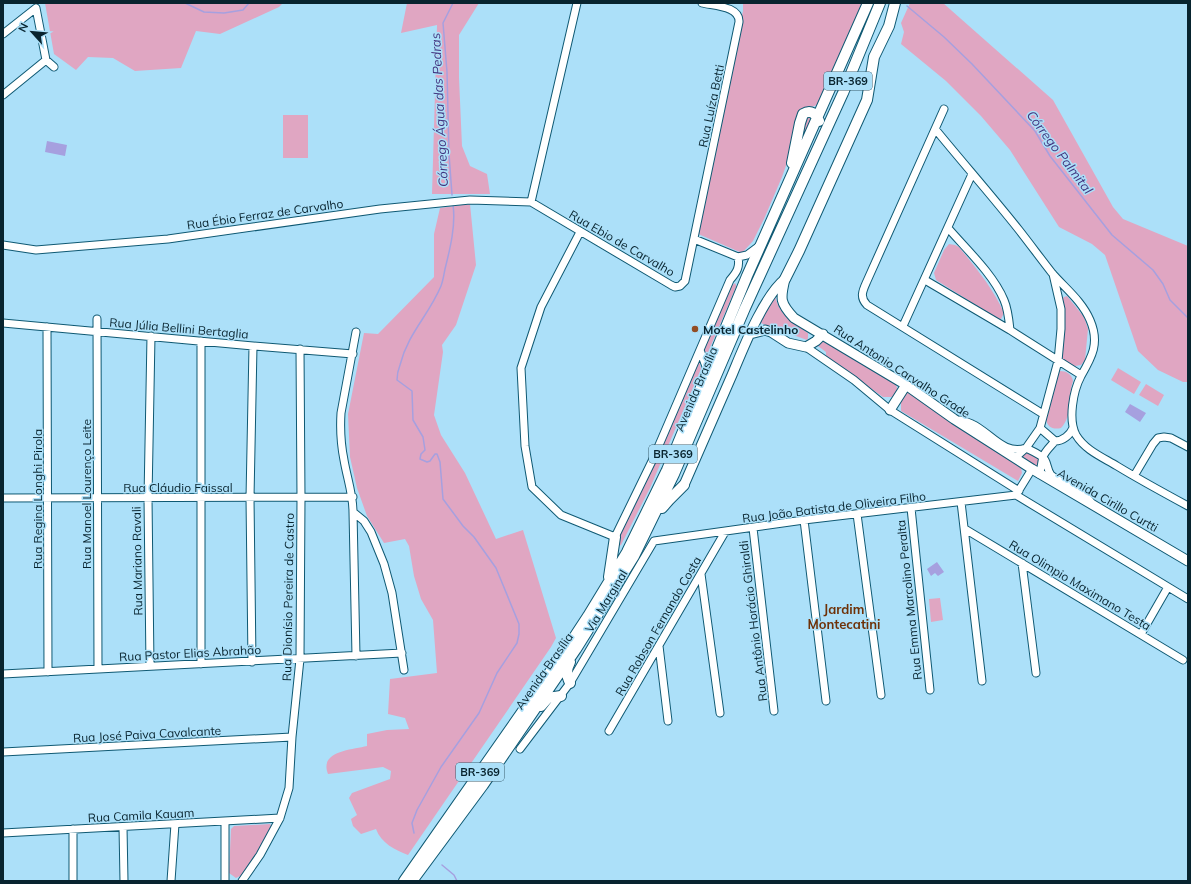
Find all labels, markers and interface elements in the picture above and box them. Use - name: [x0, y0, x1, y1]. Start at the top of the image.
- north arrow: [12, 12, 52, 52]
- text: N: [15, 21, 31, 34]
- water label: Córrego Água das Pedras: [427, 33, 451, 187]
- street label: Rua Luíza Betti: [695, 63, 727, 149]
- road number: BR-369: [824, 72, 872, 90]
- water label: Córrego Palmital: [1024, 107, 1097, 197]
- street label: Rua Ébio Ferraz de Carvalho: [186, 196, 344, 232]
- street label: Rua Ebio de Carvalho: [566, 207, 678, 279]
- street label: Rua Júlia Bellini Bertaglia: [109, 314, 249, 342]
- street label: Rua Antonio Carvalho Grade: [831, 321, 973, 421]
- place label: Motel Castelinho: [703, 322, 798, 337]
- marker: Motel Castelinho: [690, 324, 700, 334]
- street label: Avenida Brasília: [671, 345, 721, 433]
- street label: Rua Manoel Lourenço Leite: [79, 419, 94, 569]
- street label: Rua Regina Longhi Pirola: [30, 429, 45, 569]
- road number: BR-369: [649, 445, 697, 463]
- street label: Avenida Cirillo Curtti: [1055, 465, 1161, 535]
- street label: Rua Cláudio Faissal: [123, 480, 233, 495]
- street label: Rua João Batista de Oliveira Filho: [741, 488, 927, 526]
- street label: Rua Mariano Ravali: [129, 506, 145, 616]
- street label: Rua Dionísio Pereira de Castro: [279, 512, 297, 681]
- street label: Rua Emma Marcolino Peralta: [893, 519, 925, 681]
- street label: Rua Olimpio Maximano Testa: [1006, 537, 1154, 633]
- street label: Rua Antônio Horácio Ghiraldi: [736, 540, 770, 702]
- street label: Rua Robson Fernando Costa: [612, 554, 704, 698]
- street label: Via Marginal: [581, 567, 631, 635]
- district label: Jardim Montecatini: [808, 601, 880, 632]
- street label: Avenida Brasília: [512, 630, 576, 712]
- street label: Rua Pastor Elias Abrahão: [119, 642, 262, 664]
- street label: Rua José Paiva Cavalcante: [73, 723, 221, 745]
- road number: BR-369: [456, 763, 504, 781]
- street label: Rua Camila Kauam: [87, 805, 195, 825]

